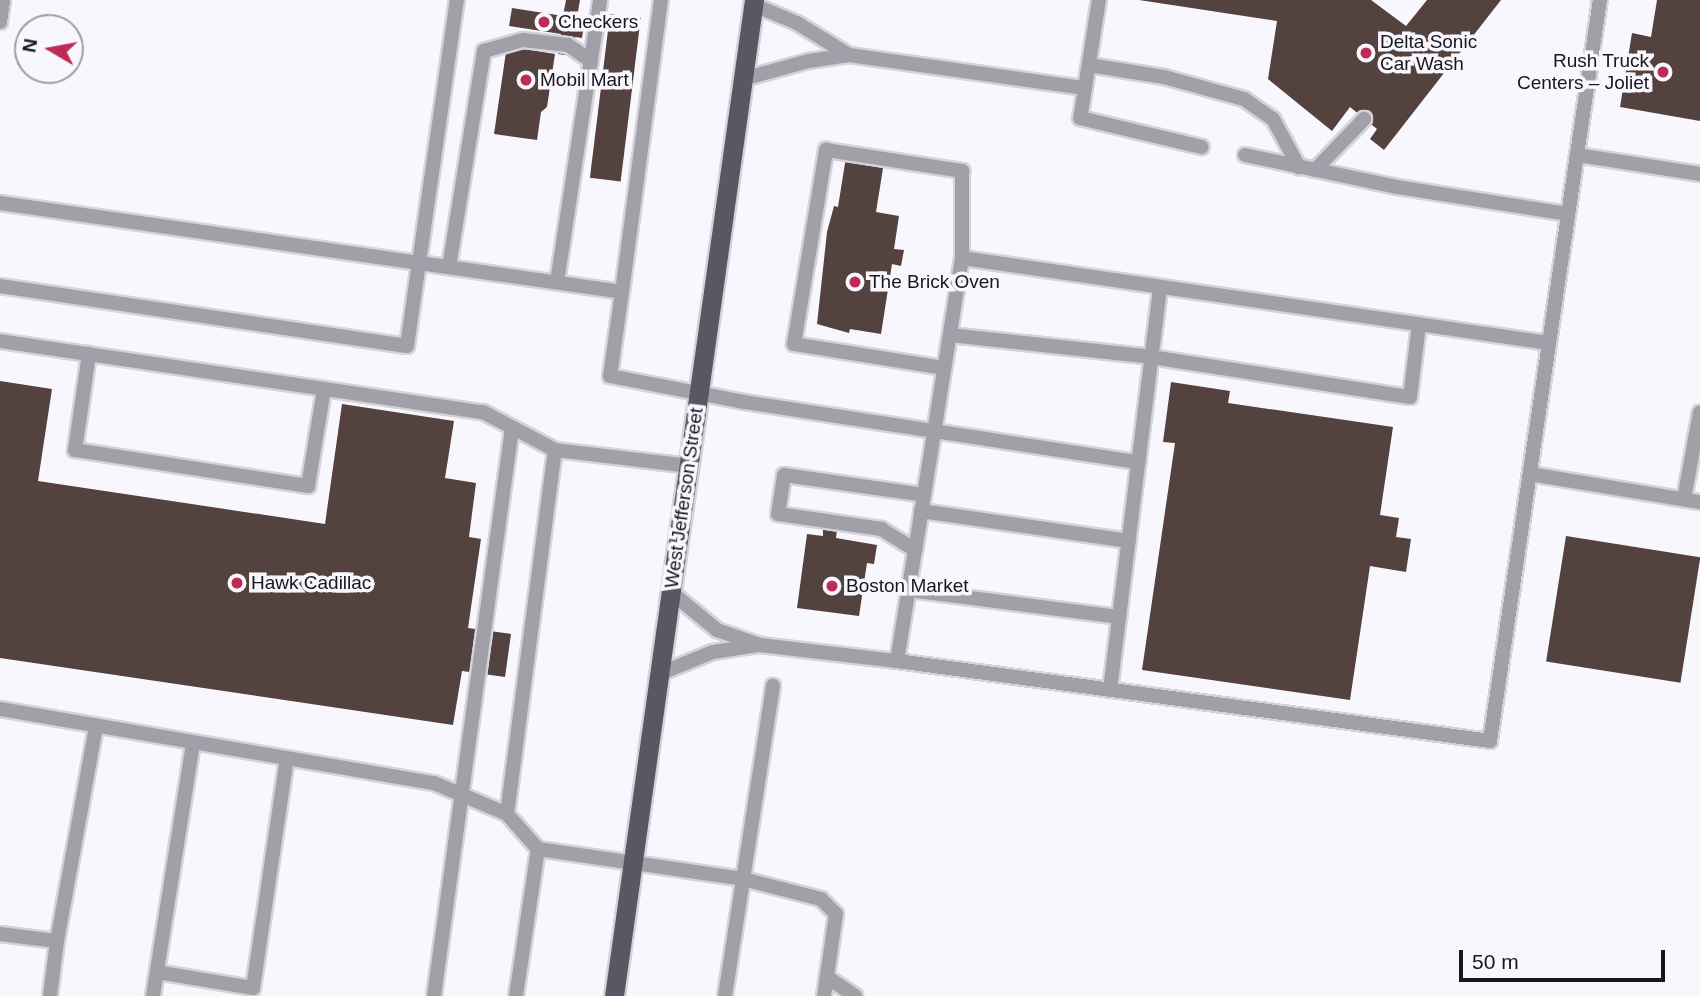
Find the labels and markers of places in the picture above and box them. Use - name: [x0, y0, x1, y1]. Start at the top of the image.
- place label: Checkers: [558, 11, 638, 33]
- marker: Checkers: [536, 14, 552, 30]
- place label: Delta Sonic Car Wash: [1380, 31, 1477, 75]
- marker: Delta Sonic Car Wash: [1358, 45, 1374, 61]
- place label: Rush Truck Centers – Joliet: [1517, 50, 1649, 94]
- marker: Rush Truck Centers – Joliet: [1655, 64, 1671, 80]
- place label: Mobil Mart: [540, 69, 629, 91]
- marker: Mobil Mart: [518, 72, 534, 88]
- place label: The Brick Oven: [869, 271, 1000, 293]
- marker: The Brick Oven: [847, 274, 863, 290]
- place label: Hawk Cadillac: [251, 572, 371, 594]
- marker: Hawk Cadillac: [229, 575, 245, 591]
- place label: Boston Market: [846, 575, 968, 597]
- marker: Boston Market: [824, 578, 840, 594]

